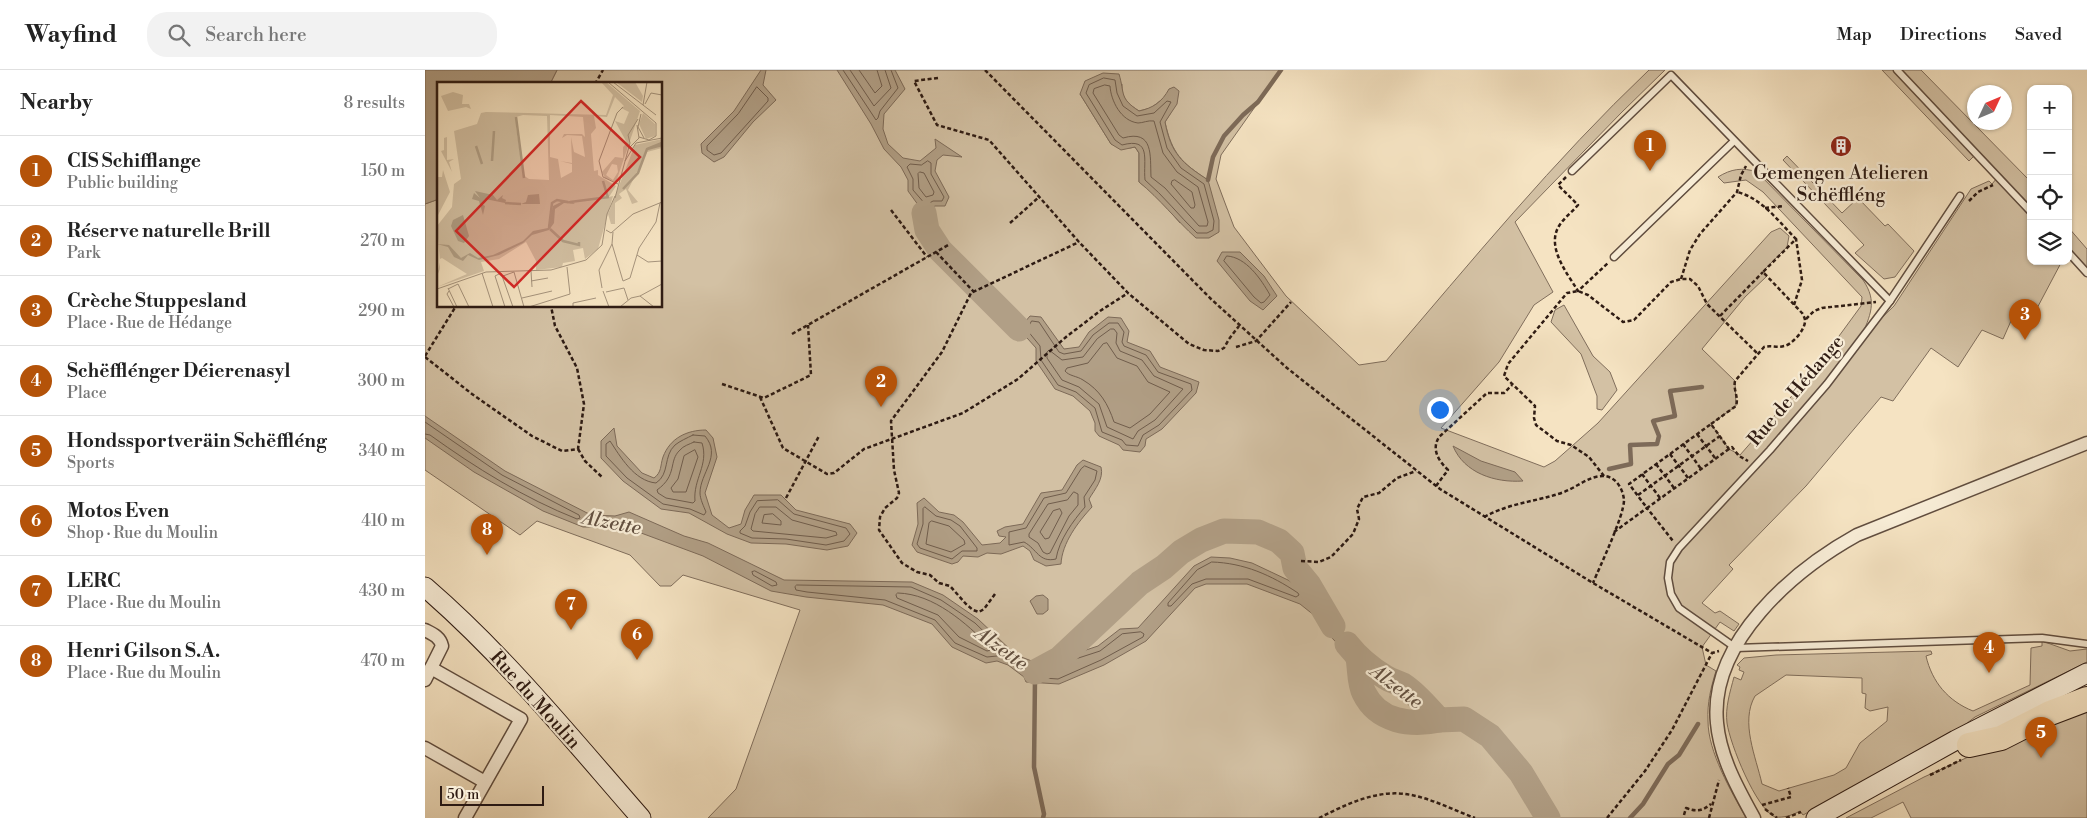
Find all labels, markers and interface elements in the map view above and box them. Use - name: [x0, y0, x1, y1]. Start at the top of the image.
- search box: [147, 12, 497, 57]
- text: Wayfind: [25, 20, 117, 50]
- icon: search: [165, 21, 193, 49]
- text: Search here: [205, 23, 307, 47]
- text: Map: [1836, 23, 1872, 46]
- text: Directions: [1900, 23, 1987, 46]
- text: Saved: [2015, 23, 2062, 46]
- inset map: [437, 82, 663, 308]
- north arrow: [1967, 85, 2012, 130]
- map controls: [2027, 85, 2072, 265]
- button: +: [2027, 85, 2072, 130]
- text: Nearby: [20, 90, 93, 116]
- text: 8 results: [343, 93, 405, 113]
- pin: 1: [1634, 130, 1666, 171]
- button: −: [2027, 130, 2072, 175]
- building icon: Gemengen Atelieren Schëffléng: [1829, 134, 1853, 158]
- text: CIS Schifflange: [67, 149, 201, 173]
- text: 1: [32, 161, 40, 181]
- text: 150 m: [361, 161, 405, 181]
- place label: Gemengen Atelieren Schëffléng: [1753, 161, 1929, 207]
- text: Public building: [67, 173, 178, 193]
- button: locate: [2027, 175, 2072, 220]
- text: Réserve naturelle Brill: [67, 219, 270, 243]
- button: layers: [2027, 220, 2072, 265]
- text: 2: [31, 231, 41, 251]
- text: 270 m: [360, 231, 405, 251]
- text: Park: [67, 243, 100, 263]
- text: Crèche Stuppesland: [67, 289, 247, 313]
- pin: 3: [2009, 299, 2041, 340]
- text: 3: [31, 301, 41, 321]
- text: 290 m: [358, 301, 405, 321]
- text: Place · Rue de Hédange: [67, 313, 232, 333]
- street label: Rue de Hédange: [1742, 330, 1849, 451]
- text: Schëfflénger Déierenasyl: [67, 359, 291, 383]
- pin: 2: [865, 366, 897, 407]
- text: 4: [31, 371, 41, 391]
- text: 300 m: [358, 371, 405, 391]
- text: Place: [67, 383, 107, 403]
- your location: [1427, 397, 1453, 423]
- text: Hondssportveräin Schëffléng: [67, 429, 327, 453]
- text: 5: [31, 441, 41, 461]
- text: 340 m: [358, 441, 405, 461]
- text: Sports: [67, 453, 114, 473]
- text: Motos Even: [67, 499, 169, 523]
- water label: Alzette: [578, 505, 644, 542]
- text: 6: [31, 511, 41, 531]
- text: 410 m: [361, 511, 405, 531]
- pin: 8: [471, 514, 503, 555]
- text: Shop · Rue du Moulin: [67, 523, 218, 543]
- text: LERC: [67, 569, 120, 593]
- text: 7: [31, 581, 41, 601]
- text: 430 m: [359, 581, 405, 601]
- pin: 7: [555, 589, 587, 630]
- text: Place · Rue du Moulin: [67, 593, 221, 613]
- pin: 6: [621, 619, 653, 660]
- water label: Alzette: [968, 621, 1033, 677]
- pin: 4: [1973, 632, 2005, 673]
- text: Henri Gilson S.A.: [67, 639, 220, 663]
- street label: Rue du Moulin: [485, 645, 586, 754]
- text: 8: [31, 651, 41, 671]
- text: 470 m: [361, 651, 405, 671]
- water label: Alzette: [1363, 658, 1428, 715]
- text: Place · Rue du Moulin: [67, 663, 221, 683]
- pin: 5: [2025, 717, 2057, 758]
- scale bar: [440, 783, 544, 806]
- text: 50 m: [447, 786, 479, 804]

